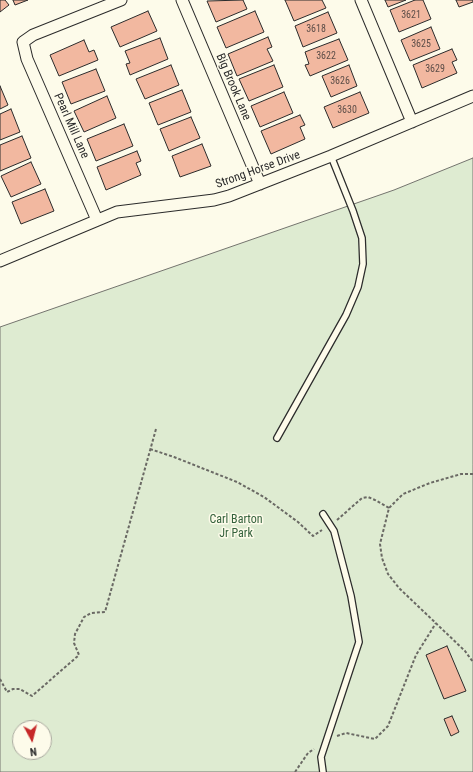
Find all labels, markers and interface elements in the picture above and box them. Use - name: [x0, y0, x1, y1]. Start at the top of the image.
- house number: 3621: [401, 9, 421, 21]
- house number: 3618: [306, 23, 326, 35]
- house number: 3625: [411, 38, 431, 50]
- house number: 3622: [316, 50, 336, 62]
- street label: Big Brook Lane: [212, 51, 254, 123]
- house number: 3629: [425, 63, 445, 75]
- house number: 3626: [330, 75, 350, 87]
- street label: Pearl Mill Lane: [50, 91, 92, 161]
- house number: 3630: [337, 104, 357, 116]
- street label: Strong Horse Drive: [214, 148, 302, 192]
- park label: Carl Barton Jr Park: [209, 513, 263, 541]
- north arrow: [12, 720, 52, 760]
- text: N: [29, 745, 38, 758]

